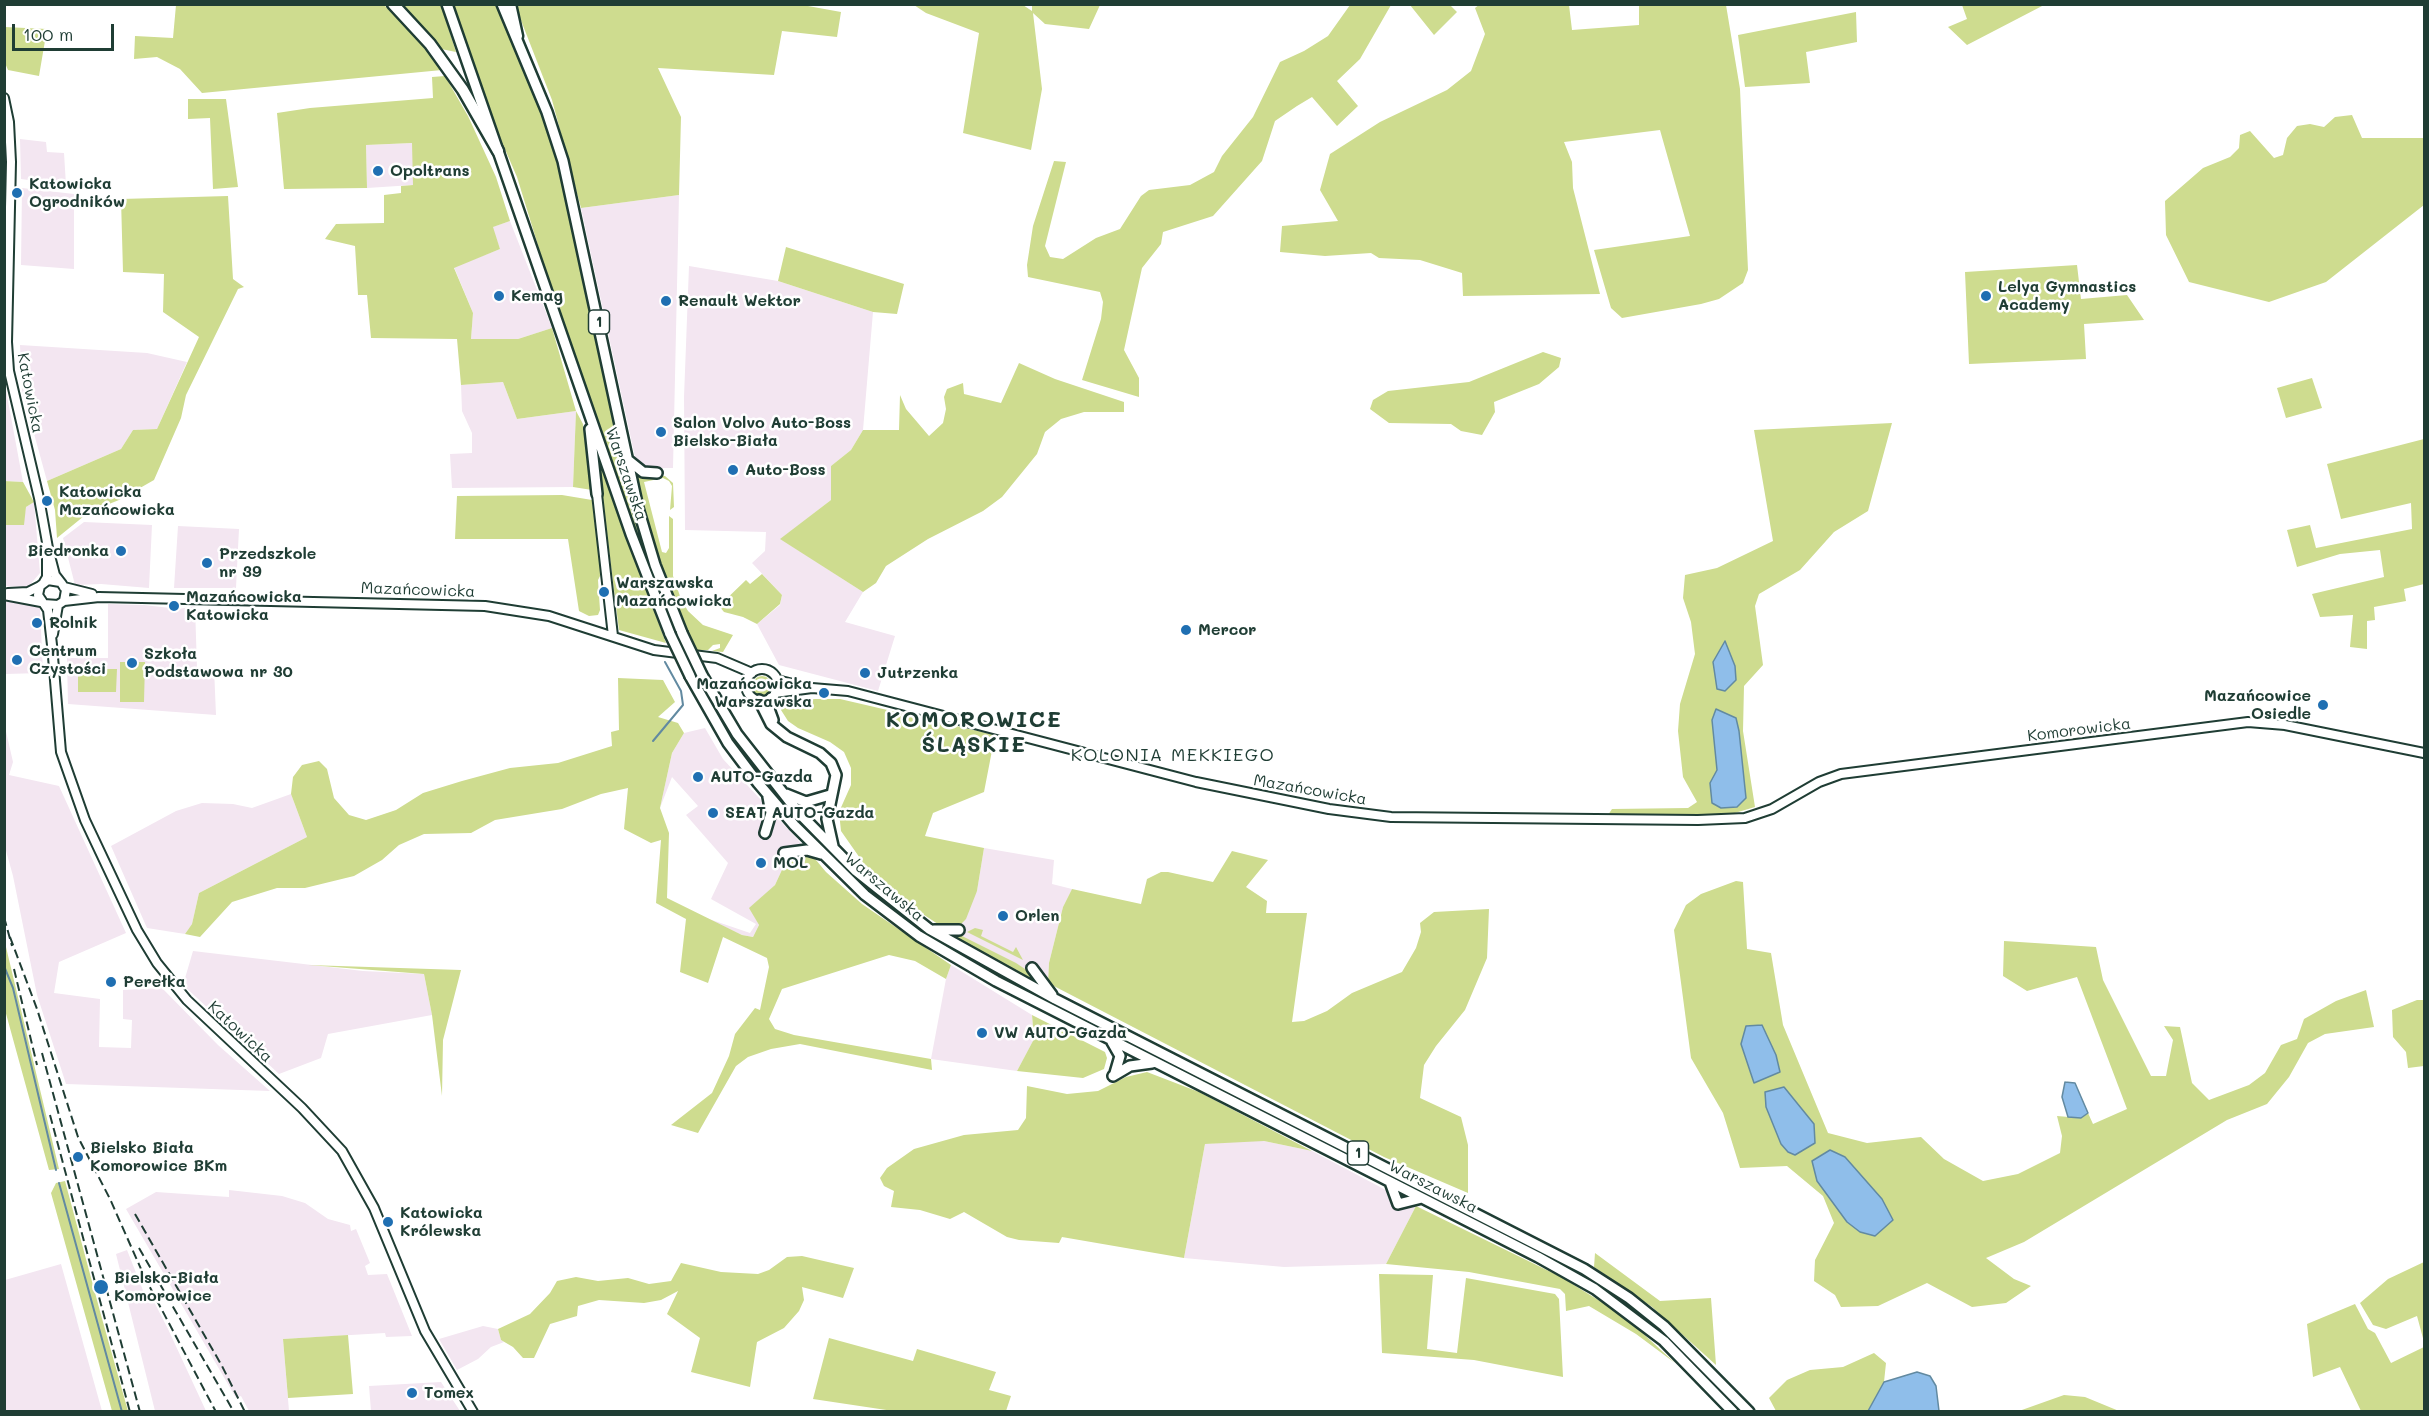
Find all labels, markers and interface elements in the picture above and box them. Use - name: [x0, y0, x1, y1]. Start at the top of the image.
- scale bar: [15, 12, 117, 50]
- text: 100 m: [23, 22, 73, 46]
- place label: Opoltrans: [390, 161, 470, 181]
- marker: Opoltrans: [371, 164, 385, 178]
- place label: Katowicka Ogrodników: [29, 174, 125, 212]
- marker: Katowicka Ogrodników: [10, 186, 24, 200]
- place label: Lelya Gymnastics Academy: [1998, 277, 2136, 315]
- place label: Kemag: [511, 286, 563, 306]
- marker: Kemag: [492, 289, 506, 303]
- marker: Lelya Gymnastics Academy: [1979, 289, 1993, 303]
- place label: Renault Wektor: [678, 291, 801, 311]
- marker: Renault Wektor: [659, 294, 673, 308]
- road number: 1: [588, 310, 610, 334]
- street label: Katowicka: [13, 351, 47, 435]
- place label: Salon Volvo Auto-Boss Bielsko-Biała: [673, 413, 851, 451]
- street label: Warszawska: [601, 425, 651, 523]
- marker: Salon Volvo Auto-Boss Bielsko-Biała: [654, 425, 668, 439]
- place label: Auto-Boss: [745, 460, 826, 480]
- marker: Auto-Boss: [726, 463, 740, 477]
- place label: Katowicka Mazańcowicka: [59, 482, 175, 520]
- marker: Katowicka Mazańcowicka: [40, 494, 54, 508]
- place label: Biedronka: [27, 541, 109, 561]
- marker: Biedronka: [114, 544, 128, 558]
- place label: Przedszkole nr 39: [219, 544, 316, 582]
- marker: Przedszkole nr 39: [200, 556, 214, 570]
- place label: Warszawska Mazańcowicka: [616, 573, 732, 611]
- street label: Mazańcowicka: [360, 578, 476, 602]
- marker: Warszawska Mazańcowicka: [597, 585, 611, 599]
- place label: Mazańcowicka Katowicka: [186, 587, 302, 625]
- marker: Mazańcowicka Katowicka: [167, 599, 181, 613]
- place label: Rolnik: [49, 613, 97, 633]
- marker: Rolnik: [30, 616, 44, 630]
- place label: Mercor: [1198, 620, 1256, 640]
- marker: Mercor: [1179, 623, 1193, 637]
- place label: Centrum Czystości: [29, 641, 107, 679]
- place label: Szkoła Podstawowa nr 30: [144, 644, 293, 682]
- marker: Centrum Czystości: [10, 653, 24, 667]
- marker: Szkoła Podstawowa nr 30: [125, 656, 139, 670]
- place label: Jutrzenka: [877, 663, 958, 683]
- marker: Jutrzenka: [858, 666, 872, 680]
- place label: Mazańcowicka Warszawska: [696, 674, 812, 712]
- marker: Mazańcowicka Warszawska: [817, 686, 831, 700]
- place label: Mazańcowice Osiedle: [2204, 686, 2311, 724]
- marker: Mazańcowice Osiedle: [2316, 698, 2330, 712]
- district label: KOMOROWICE ŚLĄSKIE: [886, 707, 1062, 758]
- street label: Komorowicka: [2026, 714, 2132, 746]
- district label: KOLONIA MEKKIEGO: [1071, 744, 1275, 766]
- place label: AUTO-Gazda: [710, 767, 813, 787]
- marker: AUTO-Gazda: [691, 770, 705, 784]
- street label: Mazańcowicka: [1252, 771, 1368, 809]
- place label: SEAT AUTO-Gazda: [725, 803, 874, 823]
- marker: SEAT AUTO-Gazda: [706, 806, 720, 820]
- street label: Warszawska: [841, 848, 927, 926]
- place label: MOL: [773, 853, 808, 873]
- marker: MOL: [754, 856, 768, 870]
- place label: Orlen: [1015, 906, 1059, 926]
- marker: Orlen: [996, 909, 1010, 923]
- place label: Perełka: [123, 972, 186, 992]
- marker: Perełka: [104, 975, 118, 989]
- street label: Katowicka: [204, 997, 276, 1067]
- place label: VW AUTO-Gazda: [994, 1023, 1127, 1043]
- marker: VW AUTO-Gazda: [975, 1026, 989, 1040]
- place label: Bielsko Biała Komorowice BKm: [90, 1138, 227, 1176]
- road number: 1: [1348, 1141, 1368, 1165]
- marker: Bielsko Biała Komorowice BKm: [71, 1150, 85, 1164]
- street label: Warszawska: [1385, 1156, 1481, 1218]
- place label: Katowicka Królewska: [400, 1203, 483, 1241]
- marker: Katowicka Królewska: [381, 1215, 395, 1229]
- place label: Bielsko-Biała Komorowice: [114, 1268, 219, 1306]
- marker: Bielsko-Biała Komorowice: [92, 1278, 110, 1296]
- place label: Tomex: [424, 1383, 474, 1403]
- marker: Tomex: [405, 1386, 419, 1400]

